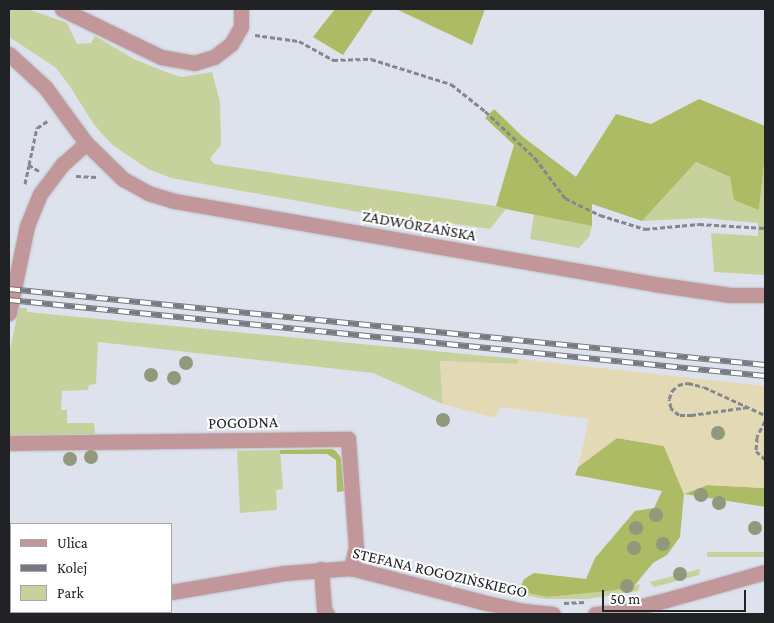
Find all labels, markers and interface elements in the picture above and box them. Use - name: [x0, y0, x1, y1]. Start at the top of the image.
- street label: ZADWÓRZAŃSKA: [361, 207, 477, 245]
- street label: POGODNA: [208, 413, 278, 433]
- legend: [10, 523, 172, 613]
- text: Ulica: [57, 535, 88, 551]
- street label: STEFANA ROGOZIŃSKIEGO: [351, 544, 529, 602]
- text: Kolej: [57, 560, 87, 576]
- scale bar: [604, 580, 748, 612]
- text: Park: [57, 585, 84, 601]
- text: 50 m: [610, 591, 640, 607]

